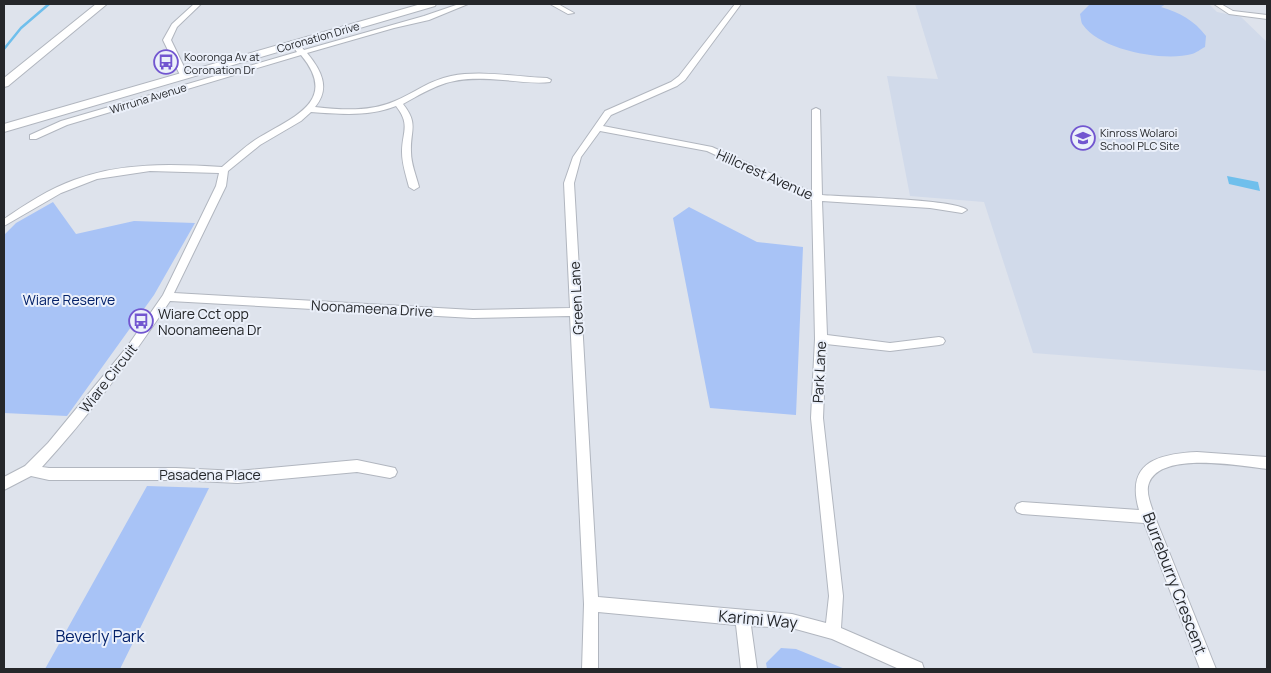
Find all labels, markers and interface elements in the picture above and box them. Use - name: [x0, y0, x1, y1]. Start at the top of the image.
- street label: Coronation Drive: [275, 18, 362, 56]
- bus stop icon: Kooronga Av at Coronation Dr: [153, 49, 179, 75]
- place label: Kooronga Av at Coronation Dr: [184, 49, 260, 77]
- street label: Wirruna Avenue: [108, 79, 189, 117]
- school or university icon: Kinross Wolaroi School PLC Site: [1070, 125, 1096, 151]
- place label: Kinross Wolaroi School PLC Site: [1100, 125, 1180, 153]
- street label: Hillcrest Avenue: [714, 144, 816, 204]
- street label: Green Lane: [565, 261, 587, 335]
- park label: Wiare Reserve: [23, 290, 115, 309]
- street label: Noonameena Drive: [311, 295, 433, 321]
- place label: Wiare Cct opp Noonameena Dr: [158, 304, 262, 339]
- bus stop icon: Wiare Cct opp Noonameena Dr: [128, 308, 154, 334]
- street label: Wiare Circuit: [75, 339, 141, 417]
- street label: Park Lane: [808, 341, 830, 403]
- street label: Pasadena Place: [159, 465, 261, 484]
- street label: Burreburry Crescent: [1138, 509, 1212, 657]
- street label: Karimi Way: [717, 605, 799, 633]
- park label: Beverly Park: [55, 625, 146, 647]

